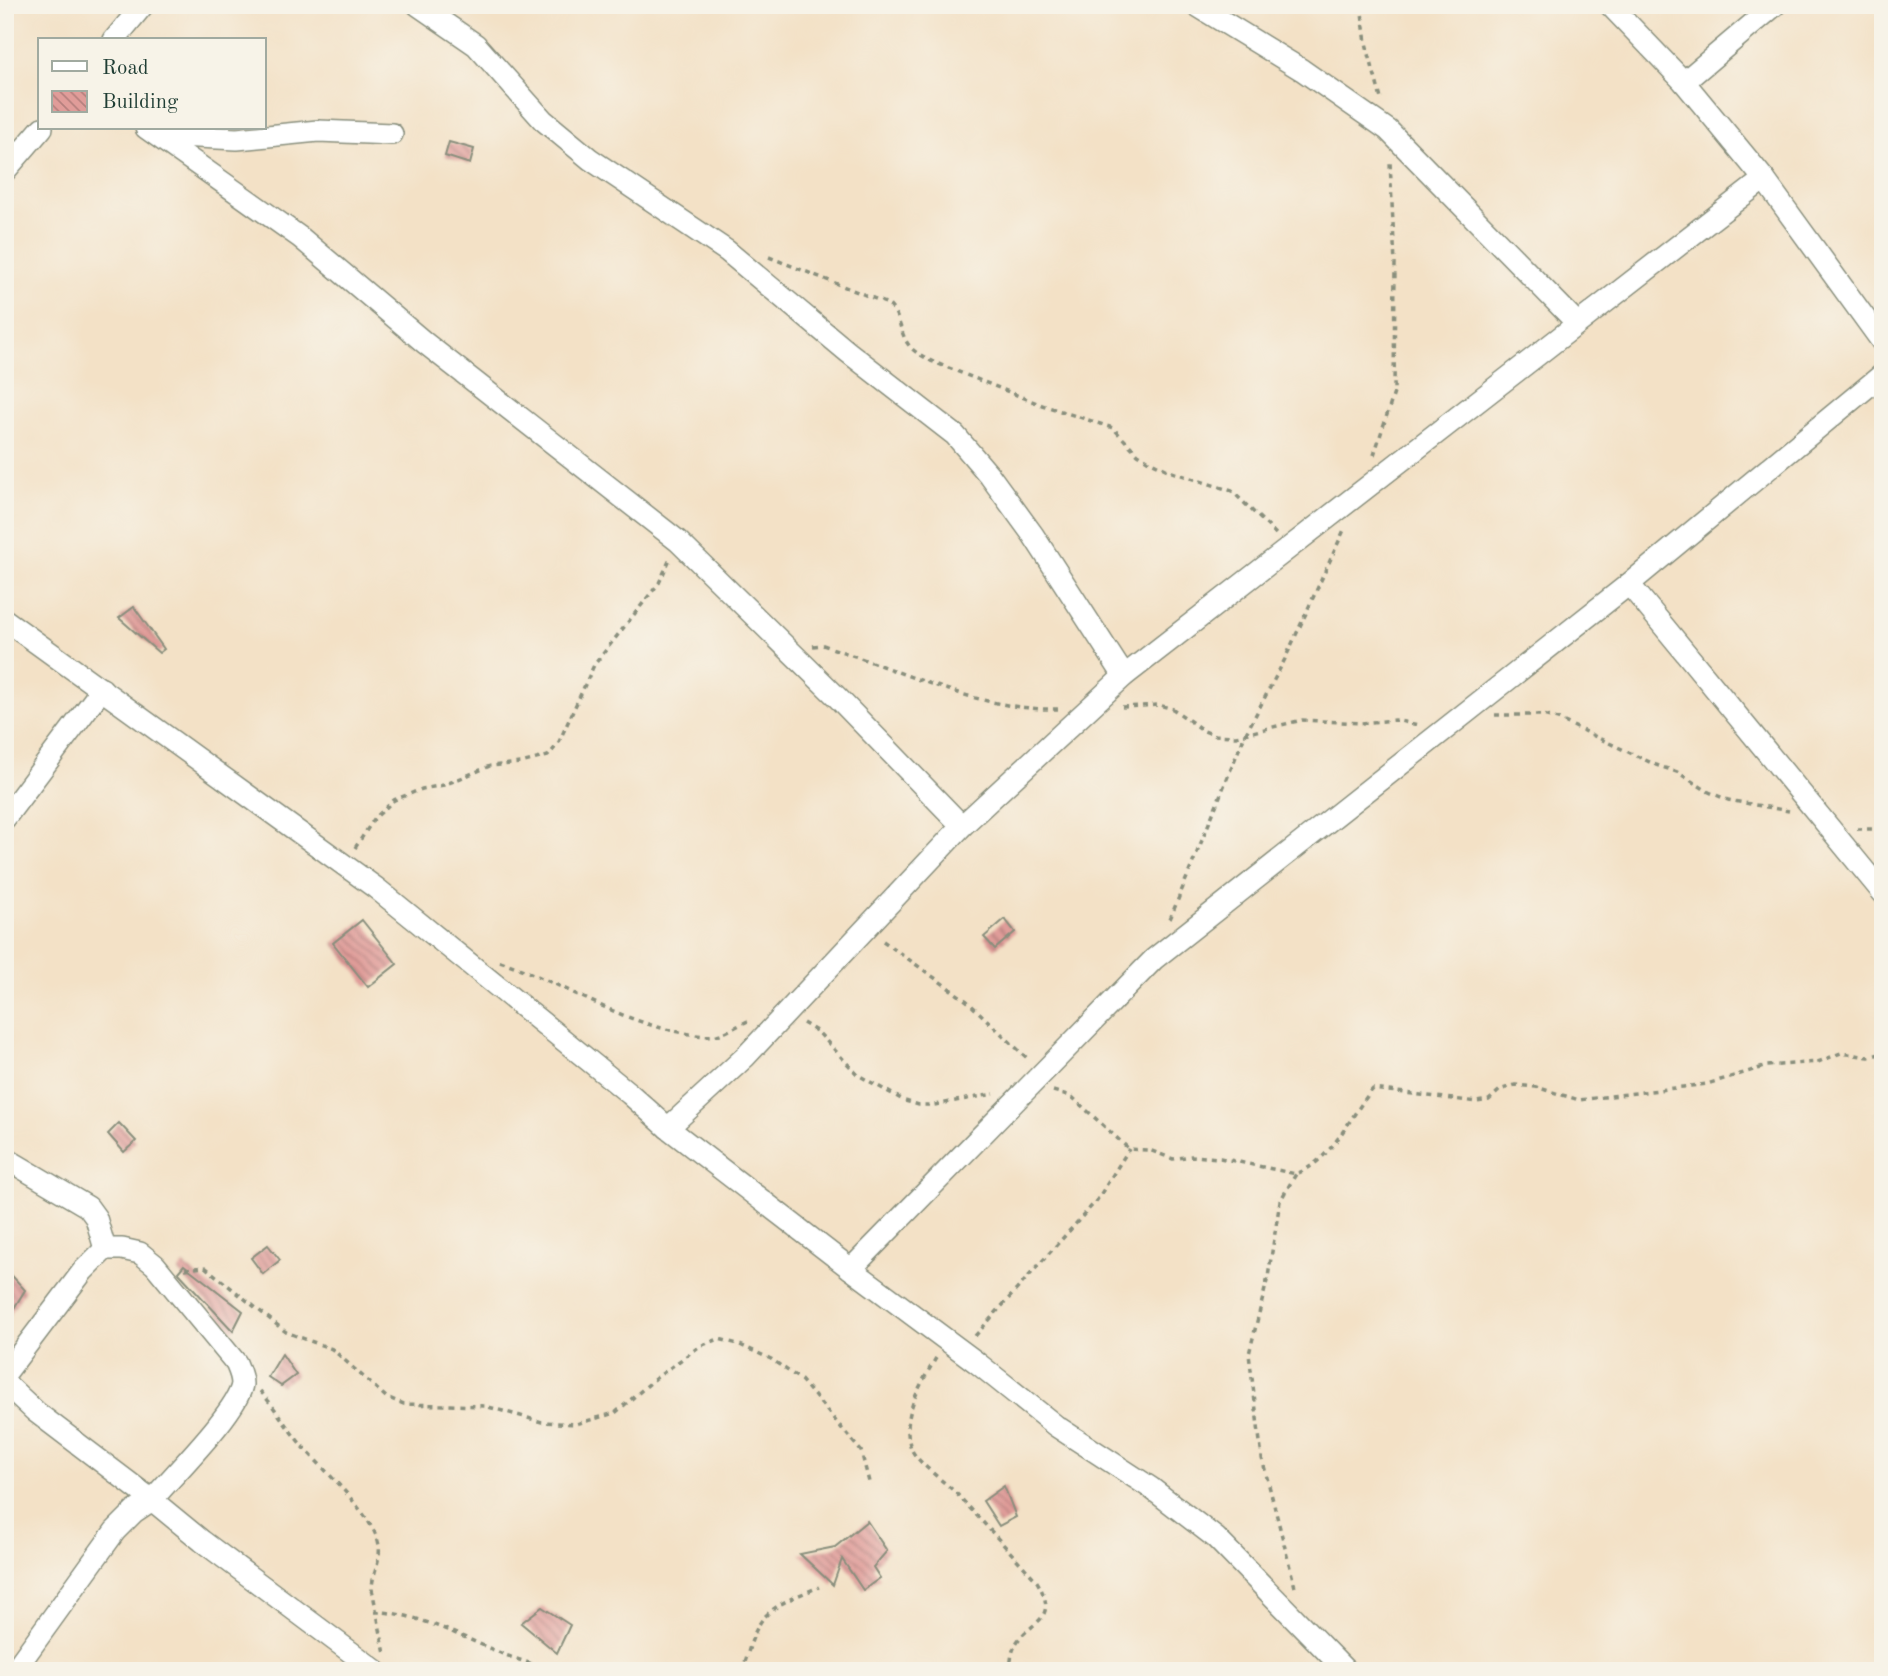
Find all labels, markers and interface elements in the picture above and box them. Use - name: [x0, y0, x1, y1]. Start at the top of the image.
- legend: [38, 38, 266, 130]
- text: Road: [102, 58, 149, 79]
- text: Building: [102, 92, 179, 113]

